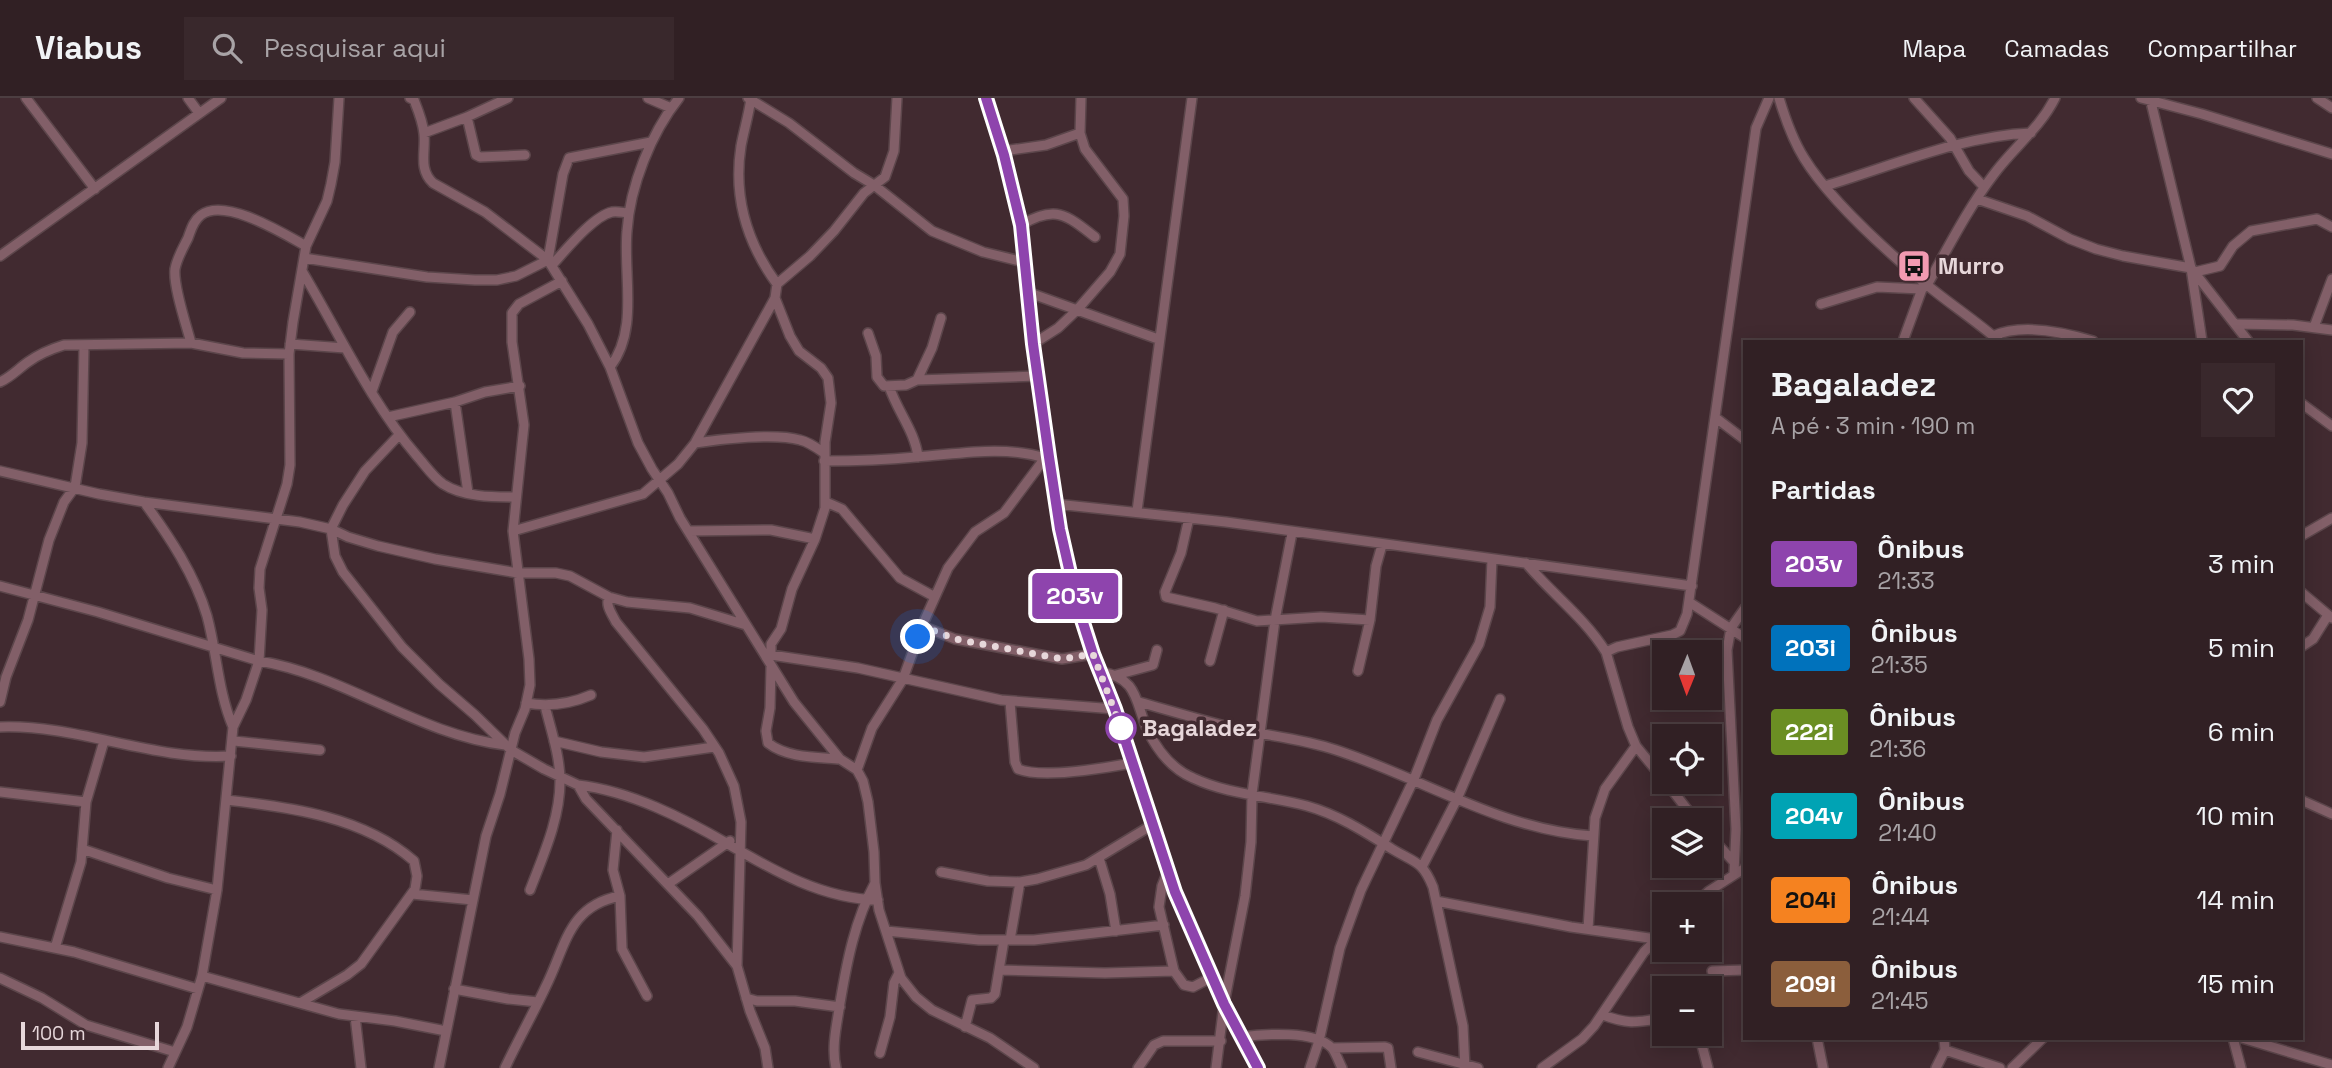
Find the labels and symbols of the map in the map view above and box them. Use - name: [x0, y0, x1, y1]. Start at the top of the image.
- bus stop icon: Murro: [1895, 247, 1933, 285]
- place label: Murro: [1938, 251, 2004, 281]
- line badge: 203v: [1026, 573, 1124, 619]
- your location: [900, 619, 935, 654]
- north arrow: [1652, 640, 1722, 710]
- marker: Bagaladez: [1106, 713, 1136, 743]
- place label: Bagaladez: [1142, 713, 1257, 743]
- scale bar: [21, 1019, 159, 1051]

